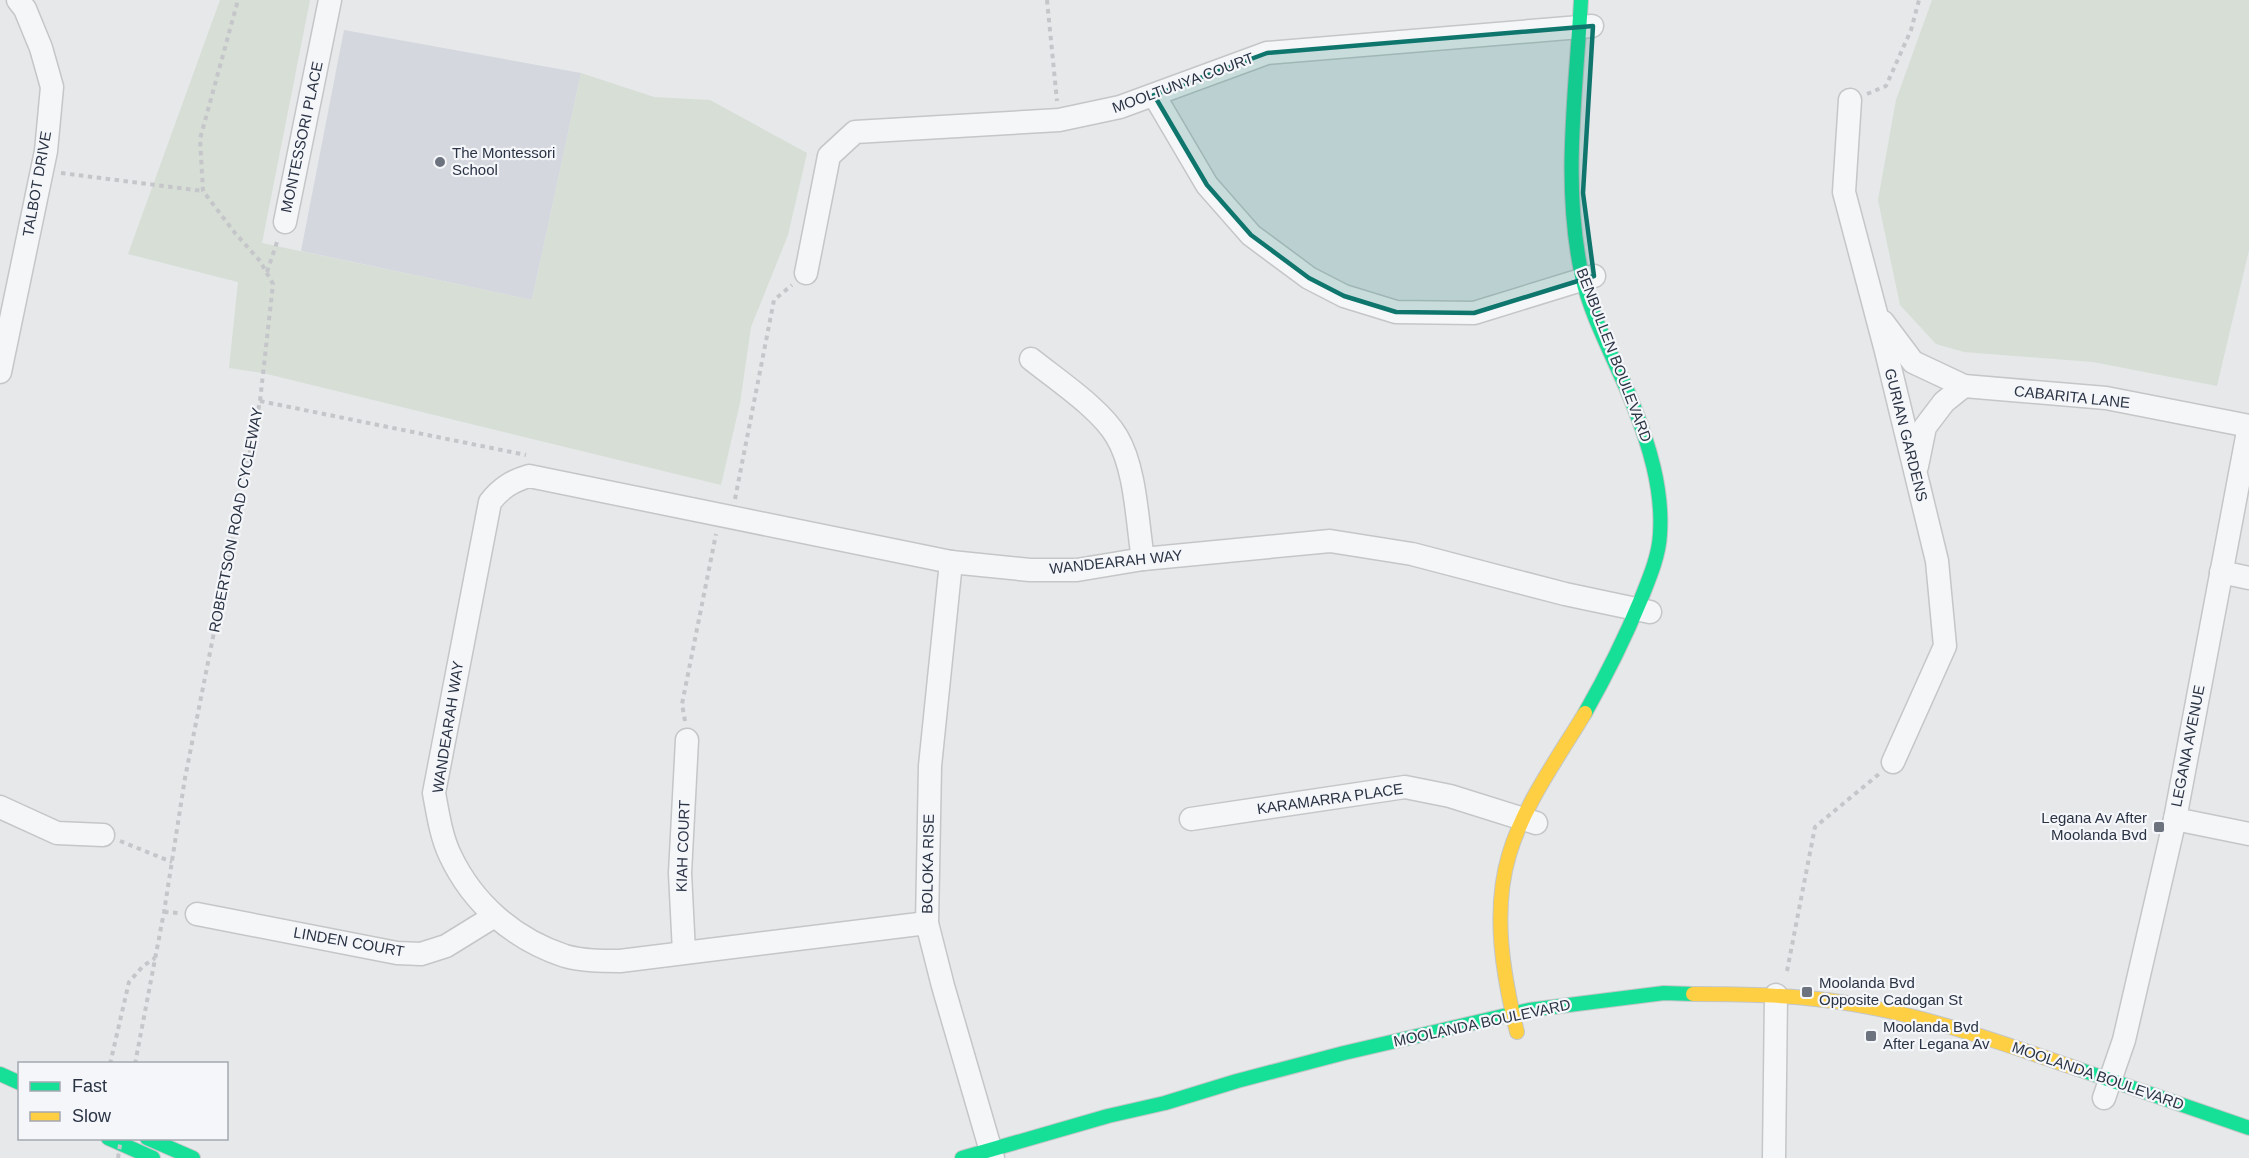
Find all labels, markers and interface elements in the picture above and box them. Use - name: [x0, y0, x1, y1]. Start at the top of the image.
- street label: MOOLTUNYA COURT: [1110, 49, 1256, 116]
- street label: MONTESSORI PLACE: [277, 60, 326, 214]
- street label: TALBOT DRIVE: [19, 130, 54, 238]
- place label: The Montessori School: [452, 144, 555, 178]
- marker: The Montessori School: [433, 155, 447, 169]
- street label: BENBULLEN BOULEVARD: [1573, 266, 1656, 444]
- street label: GURIAN GARDENS: [1882, 367, 1931, 503]
- street label: CABARITA LANE: [2013, 382, 2131, 411]
- street label: ROBERTSON ROAD CYCLEWAY: [205, 406, 266, 634]
- street label: WANDEARAH WAY: [1049, 546, 1183, 577]
- street label: WANDEARAH WAY: [429, 660, 466, 794]
- street label: LEGANA AVENUE: [2167, 683, 2208, 808]
- street label: KARAMARRA PLACE: [1256, 780, 1404, 817]
- street label: KIAH COURT: [672, 800, 693, 892]
- place label: Legana Av After Moolanda Bvd: [2041, 809, 2147, 843]
- street label: BOLOKA RISE: [918, 814, 937, 914]
- marker: Legana Av After Moolanda Bvd: [2152, 820, 2166, 834]
- street label: LINDEN COURT: [292, 923, 406, 960]
- place label: Moolanda Bvd Opposite Cadogan St: [1819, 974, 1963, 1008]
- marker: Moolanda Bvd Opposite Cadogan St: [1800, 985, 1814, 999]
- street label: MOOLANDA BOULEVARD: [1392, 995, 1572, 1050]
- place label: Moolanda Bvd After Legana Av: [1883, 1018, 1990, 1052]
- marker: Moolanda Bvd After Legana Av: [1864, 1029, 1878, 1043]
- street label: MOOLANDA BOULEVARD: [2010, 1038, 2186, 1113]
- legend: [18, 1062, 228, 1140]
- text: Fast: [72, 1076, 107, 1096]
- text: Slow: [72, 1106, 112, 1126]

